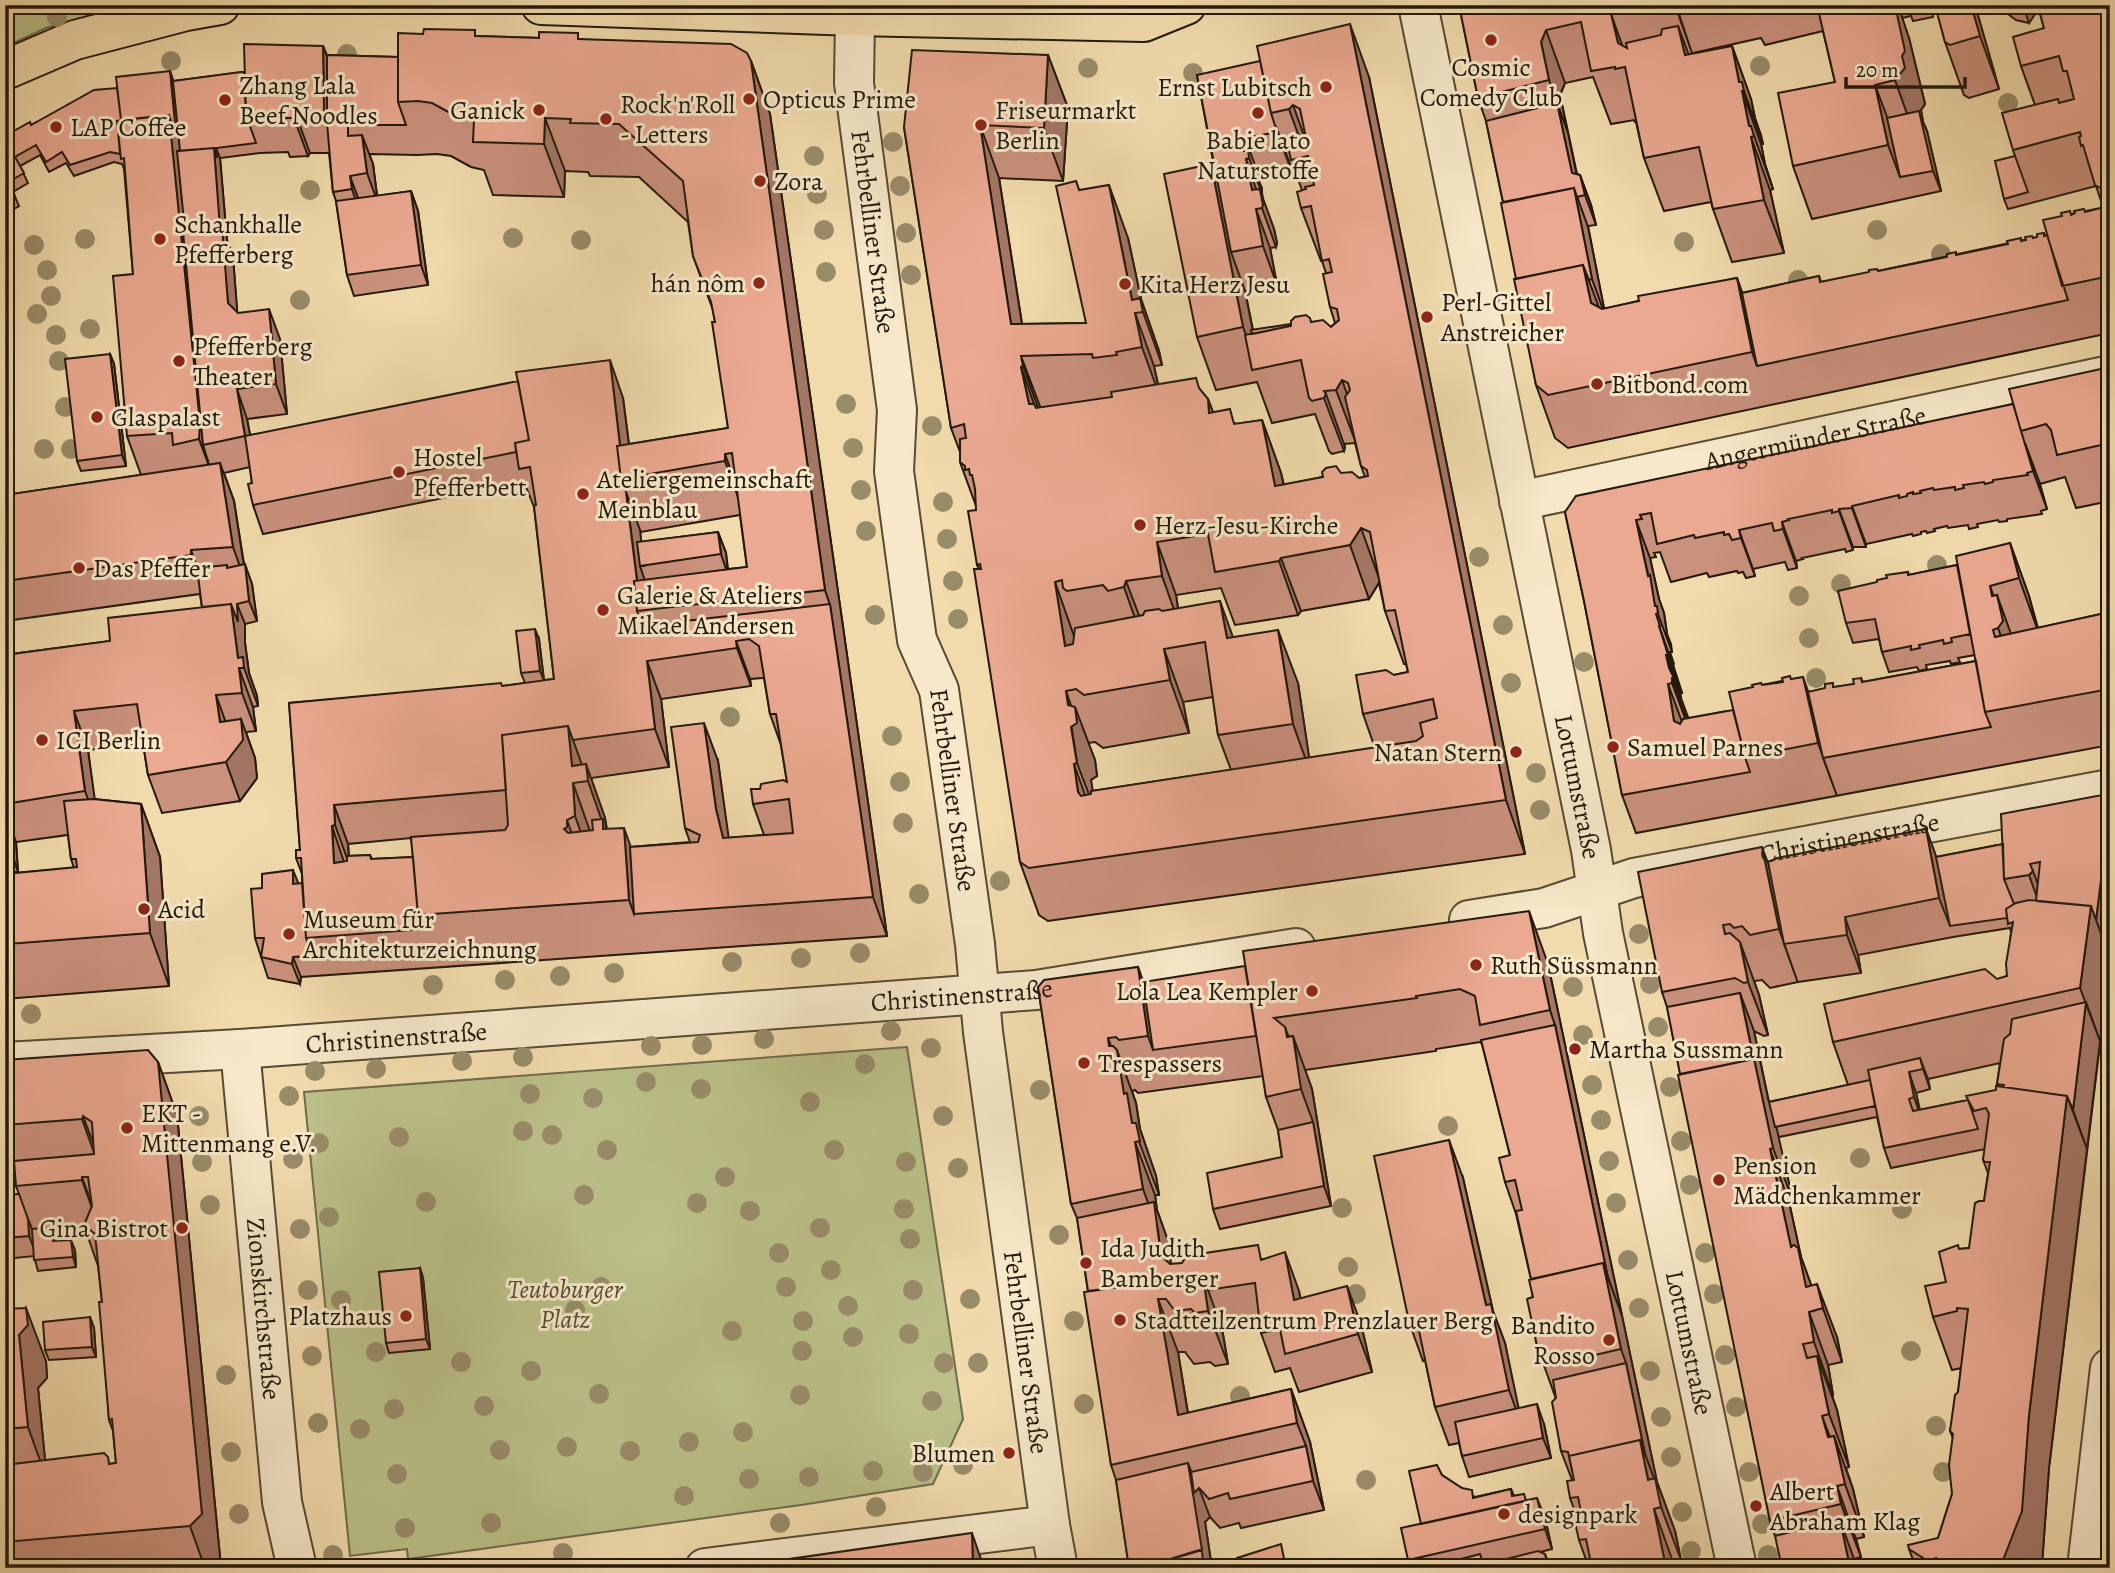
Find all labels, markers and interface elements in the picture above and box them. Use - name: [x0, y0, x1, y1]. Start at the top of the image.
- marker: Cosmic Comedy Club: [1483, 32, 1499, 48]
- scale bar: [1846, 46, 1965, 90]
- place label: Cosmic Comedy Club: [1420, 50, 1562, 115]
- text: 20 m: [1856, 56, 1899, 84]
- place label: Zhang Lala Beef Noodles: [239, 68, 378, 133]
- place label: Ernst Lubitsch: [1157, 70, 1312, 105]
- marker: Ernst Lubitsch: [1318, 79, 1334, 95]
- place label: Opticus Prime: [763, 82, 916, 117]
- place label: Rock'n'Roll - Letters: [620, 87, 735, 152]
- marker: Opticus Prime: [741, 91, 757, 107]
- marker: Zhang Lala Beef Noodles: [217, 92, 233, 108]
- place label: Ganick: [450, 93, 525, 128]
- place label: Friseurmarkt Berlin: [995, 93, 1137, 158]
- marker: Ganick: [531, 102, 547, 118]
- marker: Babie lato Naturstoffe: [1250, 105, 1266, 121]
- place label: LAP Coffee: [70, 110, 186, 145]
- marker: Rock'n'Roll - Letters: [598, 111, 614, 127]
- marker: Friseurmarkt Berlin: [973, 117, 989, 133]
- marker: LAP Coffee: [48, 119, 64, 135]
- place label: Babie lato Naturstoffe: [1197, 123, 1319, 188]
- street label: Fehrbelliner Straße: [843, 128, 904, 336]
- place label: Zora: [774, 164, 823, 199]
- marker: Zora: [752, 173, 768, 189]
- place label: Schankhalle Pfefferberg: [174, 207, 302, 272]
- marker: Schankhalle Pfefferberg: [152, 231, 168, 247]
- place label: hán nôm: [651, 266, 745, 301]
- place label: Kita Herz Jesu: [1139, 267, 1291, 302]
- marker: hán nôm: [751, 275, 767, 291]
- marker: Kita Herz Jesu: [1117, 276, 1133, 292]
- place label: Perl-Gittel Anstreicher: [1440, 285, 1564, 350]
- marker: Perl-Gittel Anstreicher: [1419, 309, 1435, 325]
- place label: Pfefferberg Theater: [193, 329, 312, 394]
- marker: Pfefferberg Theater: [171, 353, 187, 369]
- place label: Bitbond.com: [1611, 367, 1749, 402]
- marker: Bitbond.com: [1589, 376, 1605, 392]
- street label: Angermünder Straße: [1700, 397, 1929, 479]
- place label: Glaspalast: [111, 400, 221, 435]
- marker: Glaspalast: [89, 409, 105, 425]
- place label: Hostel Pfefferbett: [413, 440, 527, 505]
- place label: Ateliergemeinschaft Meinblau: [596, 462, 812, 527]
- marker: Hostel Pfefferbett: [391, 464, 407, 480]
- marker: Ateliergemeinschaft Meinblau: [575, 486, 591, 502]
- place label: Herz-Jesu-Kirche: [1154, 508, 1338, 543]
- marker: Herz-Jesu-Kirche: [1132, 517, 1148, 533]
- place label: Das Pfeffer: [93, 551, 211, 586]
- marker: Das Pfeffer: [71, 560, 87, 576]
- place label: Galerie & Ateliers Mikael Andersen: [617, 578, 803, 643]
- marker: Galerie & Ateliers Mikael Andersen: [595, 602, 611, 618]
- street label: Fehrbelliner Straße: [921, 686, 985, 894]
- street label: Lottumstraße: [1546, 711, 1610, 861]
- place label: ICI Berlin: [56, 723, 161, 758]
- place label: Samuel Parnes: [1627, 730, 1783, 765]
- marker: ICI Berlin: [34, 732, 50, 748]
- place label: Natan Stern: [1373, 735, 1502, 770]
- marker: Samuel Parnes: [1605, 739, 1621, 755]
- marker: Natan Stern: [1508, 744, 1524, 760]
- street label: Christinenstraße: [1757, 804, 1942, 872]
- place label: Acid: [157, 892, 205, 927]
- marker: Acid: [136, 901, 152, 917]
- place label: Museum für Architekturzeichnung: [302, 902, 537, 967]
- marker: Museum für Architekturzeichnung: [281, 926, 297, 942]
- place label: Ruth Süssmann: [1490, 948, 1658, 983]
- marker: Ruth Süssmann: [1468, 957, 1484, 973]
- street label: Christinenstraße: [870, 970, 1055, 1020]
- place label: Lola Lea Kempler: [1116, 974, 1298, 1009]
- marker: Lola Lea Kempler: [1304, 983, 1320, 999]
- street label: Christinenstraße: [304, 1013, 488, 1062]
- place label: Martha Sussmann: [1589, 1032, 1784, 1067]
- marker: Martha Sussmann: [1567, 1041, 1583, 1057]
- place label: Trespassers: [1098, 1046, 1222, 1081]
- marker: Trespassers: [1076, 1055, 1092, 1071]
- place label: EKT - Mittenmang e.V.: [141, 1096, 317, 1161]
- marker: EKT - Mittenmang e.V.: [119, 1120, 135, 1136]
- place label: Pension Mädchenkammer: [1733, 1148, 1921, 1213]
- marker: Pension Mädchenkammer: [1711, 1172, 1727, 1188]
- place label: Gina Bistrot: [39, 1211, 168, 1246]
- street label: Zionskirchstraße: [238, 1216, 290, 1401]
- marker: Gina Bistrot: [174, 1220, 190, 1236]
- place label: Ida Judith Bamberger: [1100, 1231, 1219, 1296]
- street label: Fehrbelliner Straße: [995, 1248, 1058, 1456]
- marker: Ida Judith Bamberger: [1078, 1255, 1094, 1271]
- street label: Lottumstraße: [1657, 1267, 1722, 1418]
- park label: Teutoburger Platz: [507, 1272, 624, 1337]
- place label: Platzhaus: [288, 1299, 392, 1334]
- place label: Stadtteilzentrum Prenzlauer Berg: [1134, 1303, 1493, 1338]
- marker: Platzhaus: [398, 1308, 414, 1324]
- place label: Bandito Rosso: [1510, 1308, 1595, 1373]
- marker: Stadtteilzentrum Prenzlauer Berg: [1112, 1312, 1128, 1328]
- marker: Bandito Rosso: [1601, 1332, 1617, 1348]
- place label: Blumen: [912, 1436, 995, 1471]
- marker: Blumen: [1001, 1445, 1017, 1461]
- place label: Albert Abraham Klag: [1769, 1474, 1920, 1539]
- place label: designpark: [1518, 1497, 1637, 1532]
- marker: Albert Abraham Klag: [1748, 1498, 1764, 1514]
- marker: designpark: [1496, 1506, 1512, 1522]

